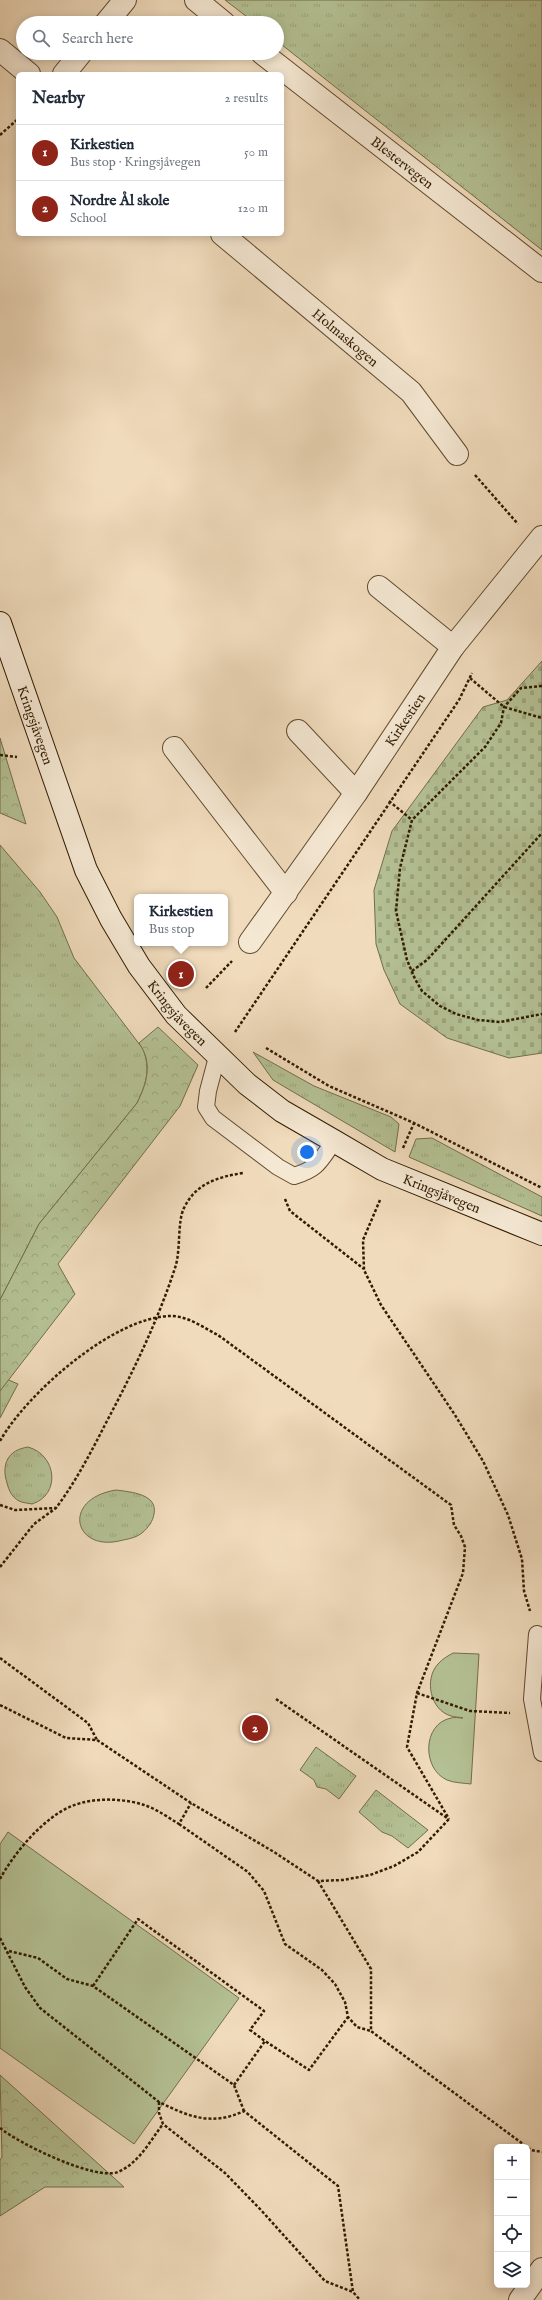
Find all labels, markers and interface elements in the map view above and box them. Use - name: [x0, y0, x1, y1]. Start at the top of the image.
- search box: [16, 16, 284, 60]
- icon: search: [30, 27, 52, 49]
- text: Search here: [62, 29, 133, 48]
- text: Nearby: [32, 88, 85, 109]
- text: 2 results: [224, 90, 268, 107]
- street label: Blestervegen: [367, 133, 437, 194]
- text: Kirkestien: [70, 135, 134, 154]
- text: 1: [43, 144, 47, 161]
- text: 50 m: [244, 144, 268, 161]
- text: Bus stop · Kringsjåvegen: [70, 154, 201, 171]
- text: Nordre Ål skole: [70, 191, 169, 210]
- text: 2: [42, 200, 48, 217]
- text: 120 m: [238, 200, 268, 217]
- text: School: [70, 210, 107, 227]
- street label: Holmaskogen: [308, 305, 382, 371]
- street label: Kringsjåvegen: [13, 683, 57, 768]
- street label: Kirkestien: [381, 690, 430, 750]
- popup: [134, 894, 228, 946]
- text: Kirkestien: [149, 902, 213, 921]
- text: Bus stop: [149, 921, 195, 938]
- pin: 1: [168, 959, 194, 989]
- street label: Kringsjåvegen: [143, 977, 211, 1051]
- your location: [297, 1142, 317, 1162]
- street label: Kringsjåvegen: [400, 1170, 483, 1218]
- pin: 2: [242, 1713, 268, 1743]
- map controls: [494, 2144, 530, 2288]
- button: +: [494, 2144, 530, 2180]
- button: −: [494, 2180, 530, 2216]
- button: locate: [494, 2216, 530, 2252]
- button: layers: [494, 2252, 530, 2288]

